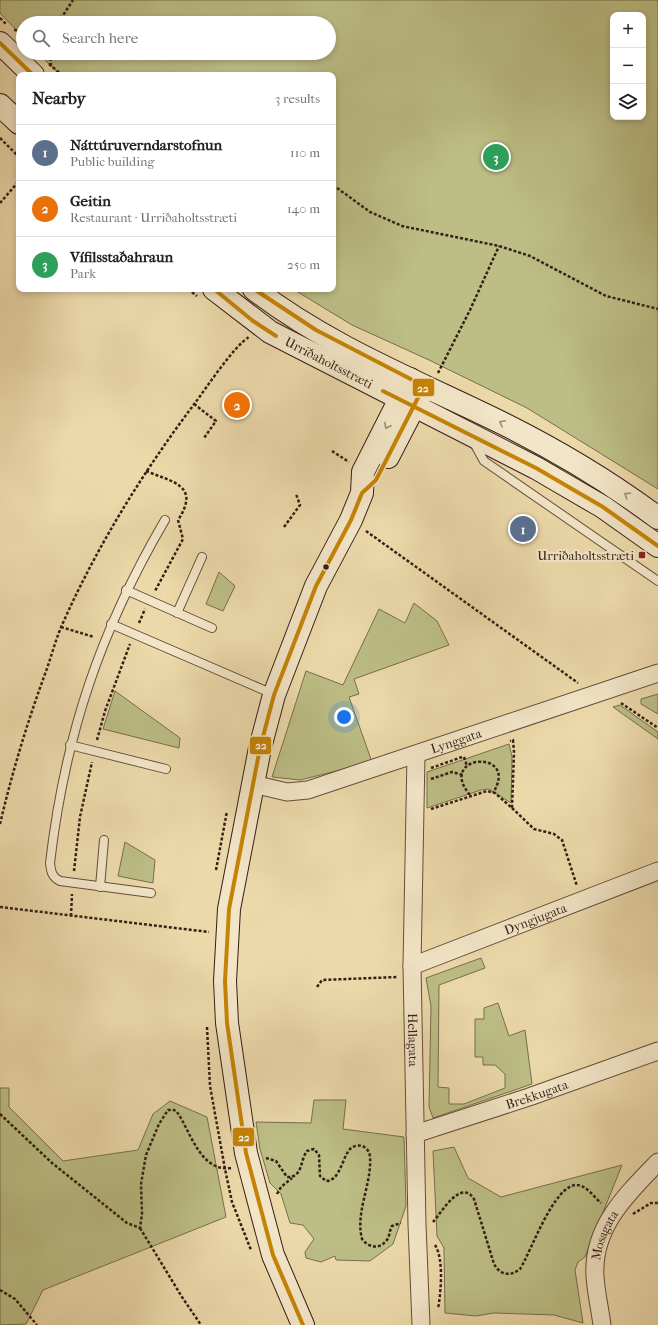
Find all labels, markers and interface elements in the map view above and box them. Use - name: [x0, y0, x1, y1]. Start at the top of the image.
- map controls: [610, 12, 646, 120]
- button: +: [610, 12, 646, 48]
- search box: [16, 16, 336, 60]
- icon: search: [30, 27, 52, 49]
- text: Search here: [62, 29, 138, 47]
- button: −: [610, 48, 646, 84]
- button: layers: [610, 84, 646, 120]
- text: Nearby: [32, 88, 86, 108]
- text: 3 results: [275, 91, 320, 106]
- text: Náttúruverndarstofnun: [70, 136, 222, 154]
- pin: 3: [483, 142, 509, 172]
- text: 1: [43, 145, 47, 160]
- text: 110 m: [290, 145, 320, 160]
- text: Public building: [70, 154, 155, 169]
- text: Geitin: [70, 192, 111, 210]
- text: 2: [42, 201, 48, 216]
- text: 140 m: [287, 201, 320, 216]
- text: Restaurant · Urriðaholtsstræti: [70, 210, 237, 225]
- text: Vífilsstaðahraun: [70, 248, 173, 266]
- text: 3: [42, 257, 48, 272]
- text: 250 m: [287, 257, 320, 272]
- text: Park: [70, 266, 96, 281]
- street label: Urriðaholtsstræti: [283, 333, 376, 391]
- line badge: 22: [412, 378, 435, 397]
- text: 22: [417, 382, 429, 395]
- pin: 2: [224, 390, 250, 420]
- one-way arrow: [499, 421, 507, 428]
- one-way arrow: [384, 422, 392, 430]
- one-way arrow: [624, 493, 631, 500]
- pin: 1: [510, 514, 536, 544]
- place label: Urriðaholtsstræti: [537, 548, 634, 563]
- marker: Urriðaholtsstræti: [637, 550, 647, 560]
- unlabelled marker: [321, 562, 331, 572]
- your location: [334, 707, 354, 727]
- street label: Lynggata: [429, 725, 484, 756]
- line badge: 22: [249, 736, 272, 755]
- text: 22: [255, 739, 267, 752]
- street label: Dyngjugata: [502, 899, 570, 937]
- street label: Hellagata: [405, 1013, 421, 1068]
- street label: Brekkugata: [504, 1076, 571, 1112]
- line badge: 22: [232, 1127, 255, 1147]
- text: 22: [238, 1131, 250, 1144]
- street label: Mosagata: [588, 1206, 621, 1261]

